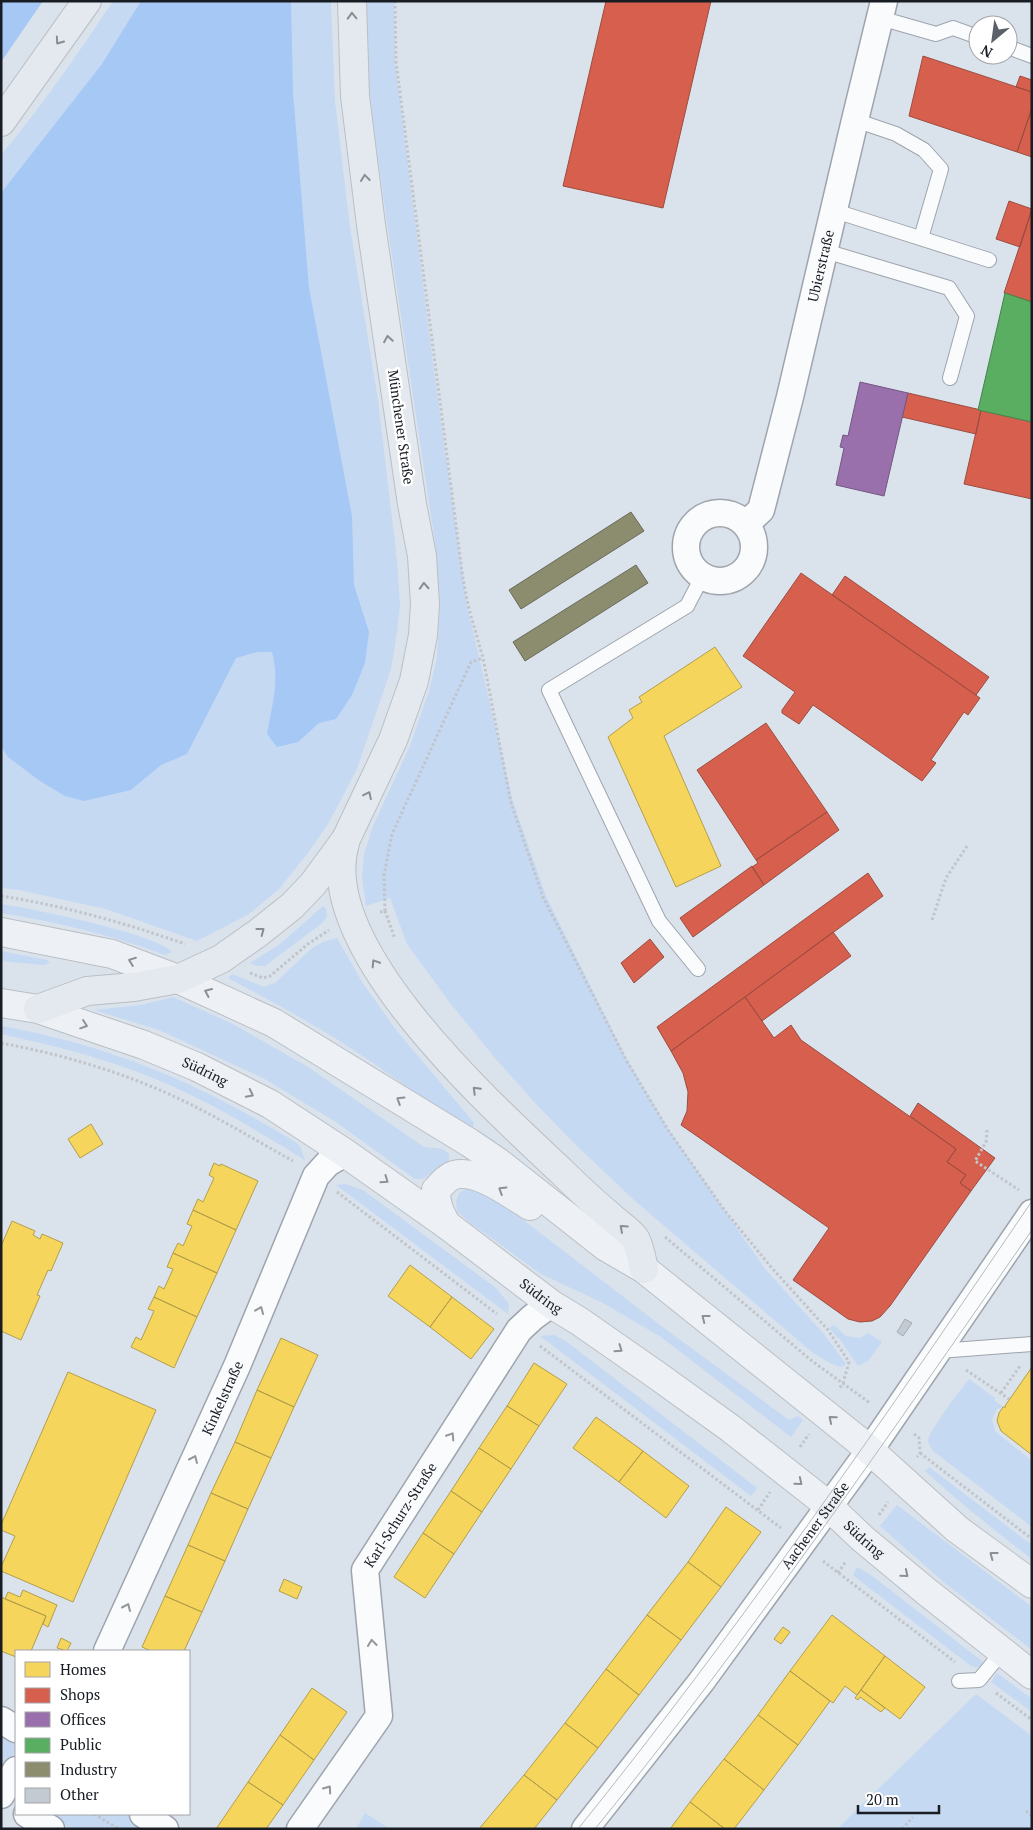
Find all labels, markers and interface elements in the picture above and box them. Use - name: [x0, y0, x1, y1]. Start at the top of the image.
- one-way arrow: [347, 12, 358, 20]
- north arrow: [968, 15, 1018, 65]
- one-way arrow: [56, 35, 65, 45]
- text: N: [977, 41, 996, 63]
- one-way arrow: [360, 174, 371, 182]
- street label: Ubierstraße: [803, 228, 838, 304]
- one-way arrow: [383, 334, 394, 342]
- street label: Münchener Straße: [384, 368, 419, 485]
- one-way arrow: [418, 582, 429, 590]
- one-way arrow: [362, 791, 372, 800]
- one-way arrow: [255, 928, 265, 937]
- one-way arrow: [128, 957, 137, 967]
- one-way arrow: [371, 960, 381, 969]
- one-way arrow: [204, 988, 213, 999]
- one-way arrow: [80, 1020, 88, 1030]
- street label: Südring: [180, 1052, 232, 1090]
- one-way arrow: [473, 1086, 482, 1095]
- one-way arrow: [245, 1088, 254, 1098]
- one-way arrow: [397, 1097, 406, 1107]
- one-way arrow: [379, 1174, 389, 1183]
- one-way arrow: [499, 1186, 508, 1196]
- one-way arrow: [619, 1225, 628, 1234]
- street label: Südring: [516, 1274, 567, 1318]
- one-way arrow: [254, 1306, 264, 1315]
- one-way arrow: [702, 1315, 711, 1323]
- one-way arrow: [613, 1343, 623, 1352]
- street label: Kinkelstraße: [197, 1358, 247, 1438]
- one-way arrow: [829, 1416, 838, 1425]
- one-way arrow: [445, 1432, 454, 1442]
- one-way arrow: [188, 1455, 199, 1464]
- street label: Karl-Schurz-Straße: [359, 1459, 441, 1571]
- one-way arrow: [794, 1476, 803, 1485]
- street label: Aachener Straße: [776, 1478, 853, 1573]
- street label: Südring: [840, 1516, 889, 1563]
- one-way arrow: [990, 1553, 999, 1561]
- one-way arrow: [899, 1568, 908, 1577]
- one-way arrow: [121, 1603, 131, 1612]
- one-way arrow: [367, 1639, 378, 1647]
- legend: [15, 1650, 190, 1815]
- text: Homes: [60, 1659, 106, 1679]
- text: Shops: [60, 1684, 100, 1704]
- text: Offices: [60, 1709, 106, 1729]
- text: Public: [60, 1734, 102, 1754]
- text: Industry: [60, 1759, 117, 1779]
- scale bar: [858, 1782, 939, 1814]
- text: Other: [60, 1784, 99, 1804]
- one-way arrow: [322, 1785, 331, 1795]
- text: 20 m: [866, 1789, 899, 1809]

